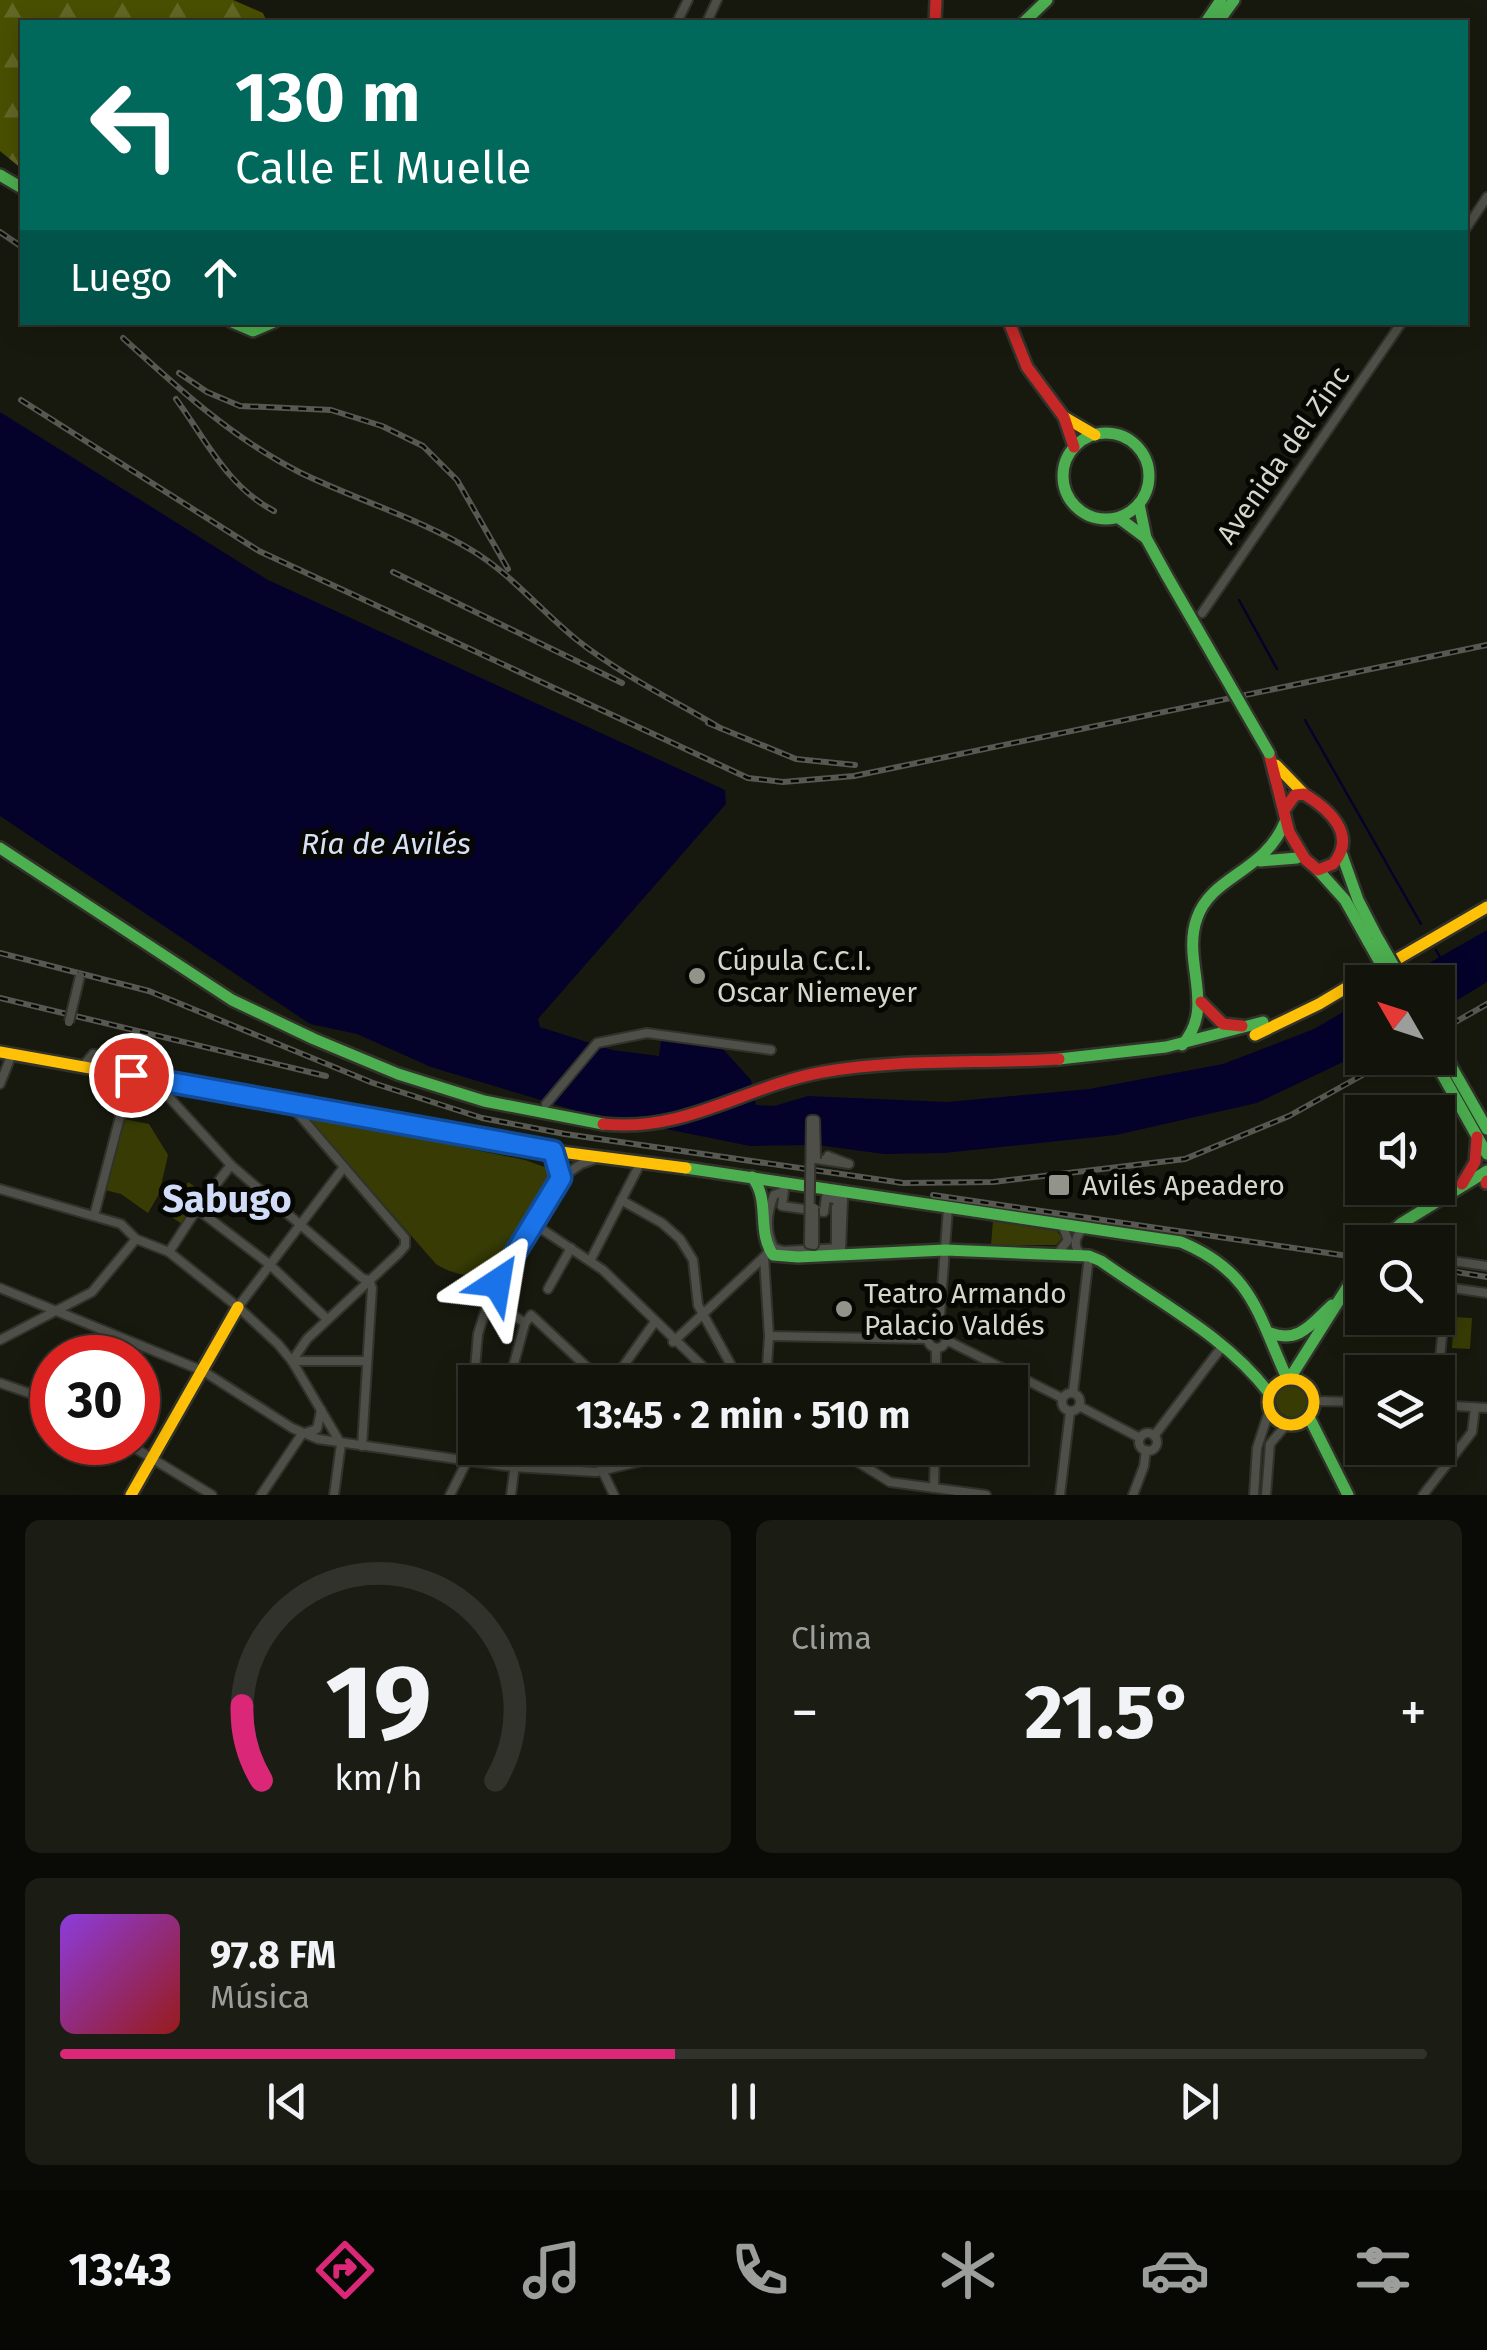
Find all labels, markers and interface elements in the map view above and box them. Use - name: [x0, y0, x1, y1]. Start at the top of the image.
- text: 130 m: [235, 56, 421, 140]
- icon: left: [70, 60, 200, 190]
- text: Calle El Muelle: [235, 141, 532, 195]
- icon: ahead: [193, 250, 248, 305]
- text: Luego: [70, 255, 173, 301]
- street label: Avenida del Zinc: [1210, 360, 1356, 550]
- water label: Ría de Avilés: [301, 826, 471, 862]
- place label: Cúpula C.C.I. Oscar Niemeyer: [717, 944, 917, 1009]
- marker: Cúpula C.C.I. Oscar Niemeyer: [686, 965, 708, 987]
- north arrow: [1345, 965, 1455, 1075]
- map controls: [1345, 965, 1455, 1465]
- pin: [89, 1033, 174, 1118]
- icon: arrive: [104, 1048, 159, 1103]
- button: sound: [1345, 1095, 1455, 1205]
- place label: Avilés Apeadero: [1082, 1169, 1285, 1202]
- marker: Avilés Apeadero: [1046, 1172, 1072, 1198]
- district label: Sabugo: [162, 1176, 292, 1222]
- button: search: [1345, 1225, 1455, 1335]
- position arrow: [445, 1231, 549, 1335]
- place label: Teatro Armando Palacio Valdés: [864, 1277, 1067, 1342]
- marker: Teatro Armando Palacio Valdés: [833, 1298, 855, 1320]
- speed limit sign: 30: [30, 1335, 160, 1465]
- button: layers: [1345, 1355, 1455, 1465]
- text: 13:45 · 2 min · 510 m: [576, 1392, 910, 1438]
- text: Clima: [791, 1619, 872, 1657]
- text: 19: [325, 1641, 431, 1766]
- text: 21.5°: [1024, 1668, 1194, 1758]
- text: −: [791, 1680, 819, 1746]
- text: +: [1400, 1680, 1427, 1746]
- text: km/h: [334, 1757, 422, 1799]
- text: 97.8 FM: [210, 1932, 336, 1978]
- text: Música: [210, 1978, 310, 2016]
- icon: previous: [260, 2074, 315, 2129]
- icon: pause: [716, 2074, 771, 2129]
- icon: next: [1172, 2074, 1227, 2129]
- icon: directions: [310, 2235, 380, 2305]
- icon: music: [517, 2235, 587, 2305]
- icon: phone: [725, 2235, 795, 2305]
- icon: climate: [933, 2235, 1003, 2305]
- icon: car: [1140, 2235, 1210, 2305]
- icon: filters: [1348, 2235, 1418, 2305]
- text: 13:43: [69, 2243, 172, 2297]

